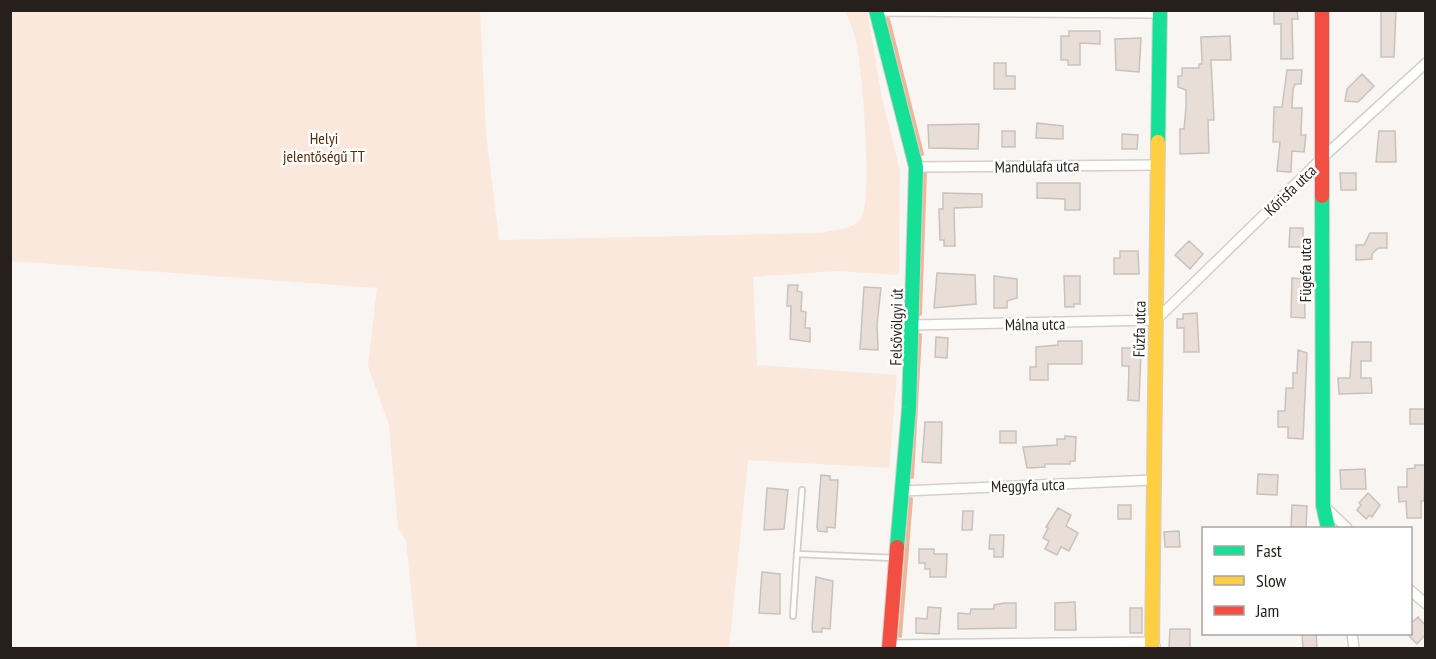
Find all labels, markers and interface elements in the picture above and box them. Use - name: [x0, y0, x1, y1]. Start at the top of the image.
- park label: Helyi jelentőségű TT: [283, 128, 365, 166]
- street label: Mandulafa utca: [994, 155, 1080, 177]
- street label: Kőrisfa utca: [1260, 160, 1320, 220]
- street label: Fügefa utca: [1295, 238, 1315, 302]
- street label: Felsővölgyi út: [885, 288, 907, 366]
- street label: Fűzfa utca: [1129, 301, 1149, 357]
- street label: Málna utca: [1005, 313, 1065, 335]
- street label: Meggyfa utca: [991, 474, 1065, 496]
- legend: [1202, 527, 1412, 635]
- text: Fast: [1256, 539, 1282, 562]
- text: Slow: [1256, 569, 1287, 592]
- text: Jam: [1255, 599, 1279, 622]

